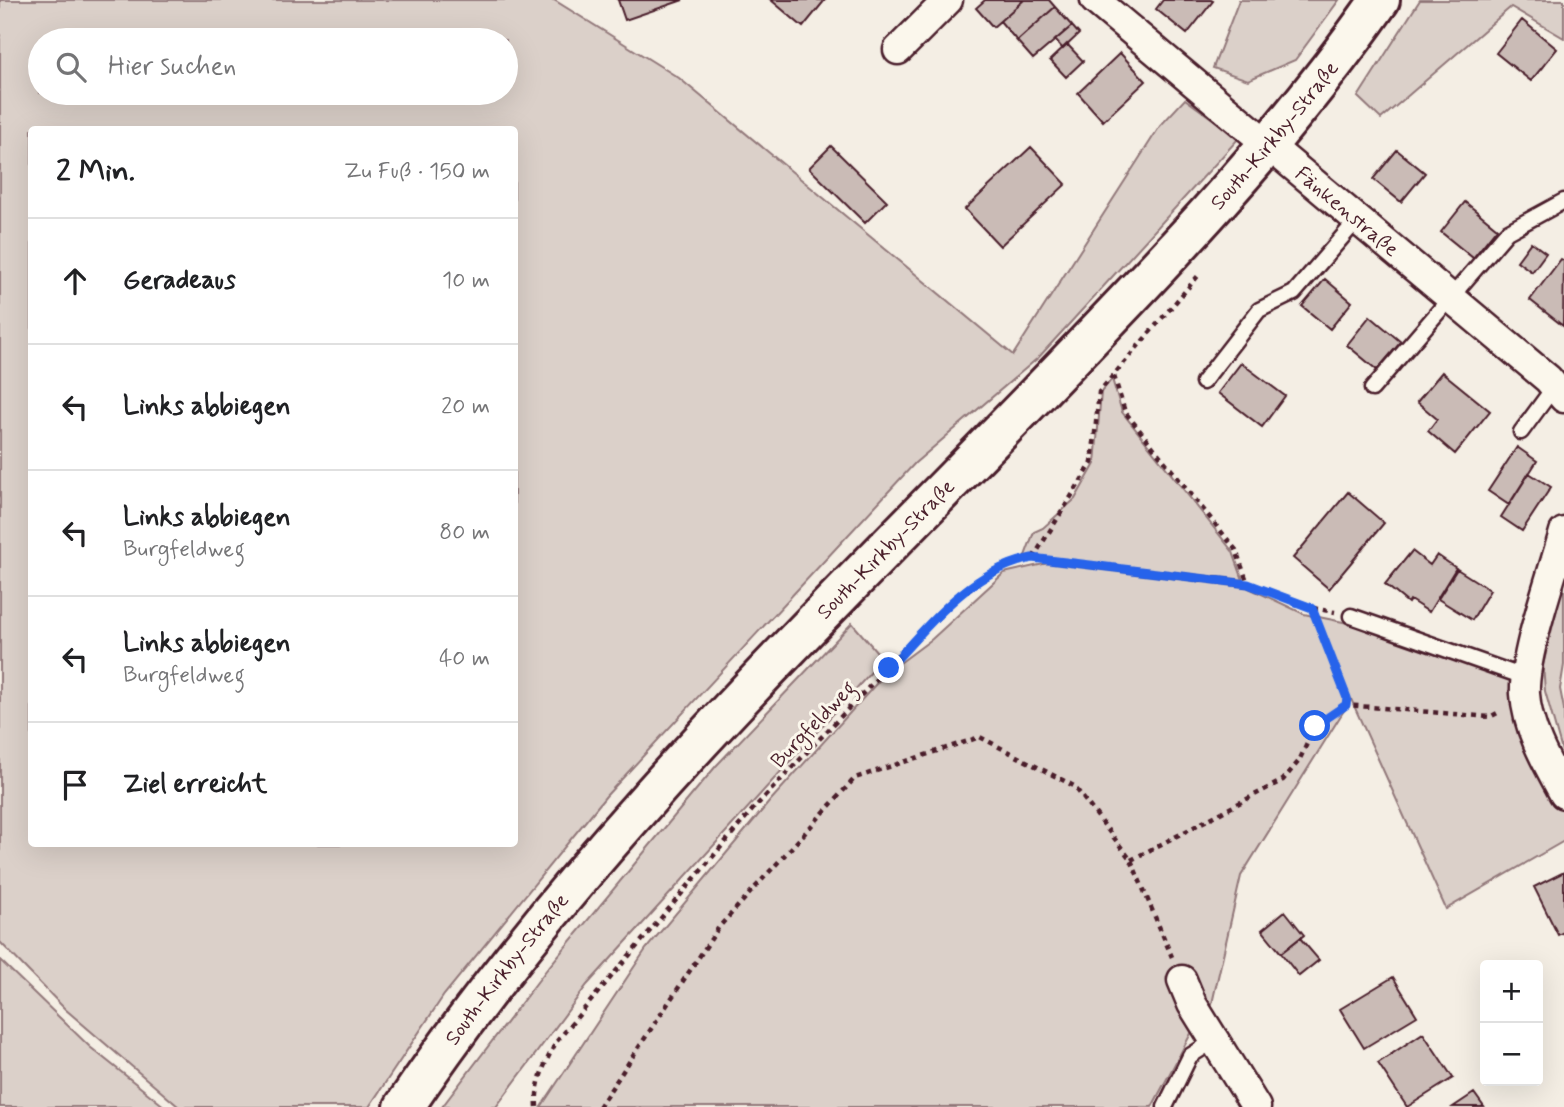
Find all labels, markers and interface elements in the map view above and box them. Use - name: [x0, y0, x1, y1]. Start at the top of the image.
- search box: [28, 28, 518, 105]
- icon: search: [52, 48, 90, 86]
- text: Hier suchen: [108, 50, 236, 84]
- street label: South-Kirkby-Straße: [1204, 56, 1345, 216]
- text: 2 Min.: [56, 152, 135, 191]
- text: Zu Fuß · 150 m: [344, 157, 490, 187]
- street label: Fänkenstraße: [1289, 160, 1404, 263]
- icon: ahead: [56, 262, 94, 300]
- text: Geradeaus: [123, 264, 236, 298]
- text: 10 m: [442, 266, 490, 296]
- icon: left: [56, 388, 94, 426]
- text: Links abbiegen: [123, 390, 291, 424]
- text: 20 m: [441, 392, 490, 422]
- street label: South-Kirkby-Straße: [811, 473, 961, 626]
- text: Links abbiegen: [123, 501, 291, 535]
- icon: left: [56, 514, 94, 552]
- text: 80 m: [439, 518, 490, 548]
- text: Burgfeldweg: [123, 535, 245, 565]
- text: Links abbiegen: [123, 627, 291, 661]
- icon: left: [56, 640, 94, 678]
- text: 40 m: [439, 644, 490, 674]
- route end: [873, 652, 904, 683]
- text: Burgfeldweg: [123, 661, 245, 691]
- street label: Burgfeldweg: [765, 675, 864, 776]
- route start: [1299, 710, 1330, 741]
- icon: arrive: [56, 766, 94, 804]
- text: Ziel erreicht: [123, 768, 267, 802]
- street label: South-Kirkby-Straße: [439, 887, 576, 1051]
- map controls: [1480, 960, 1543, 1086]
- button: +: [1480, 960, 1543, 1023]
- button: −: [1480, 1023, 1543, 1086]

